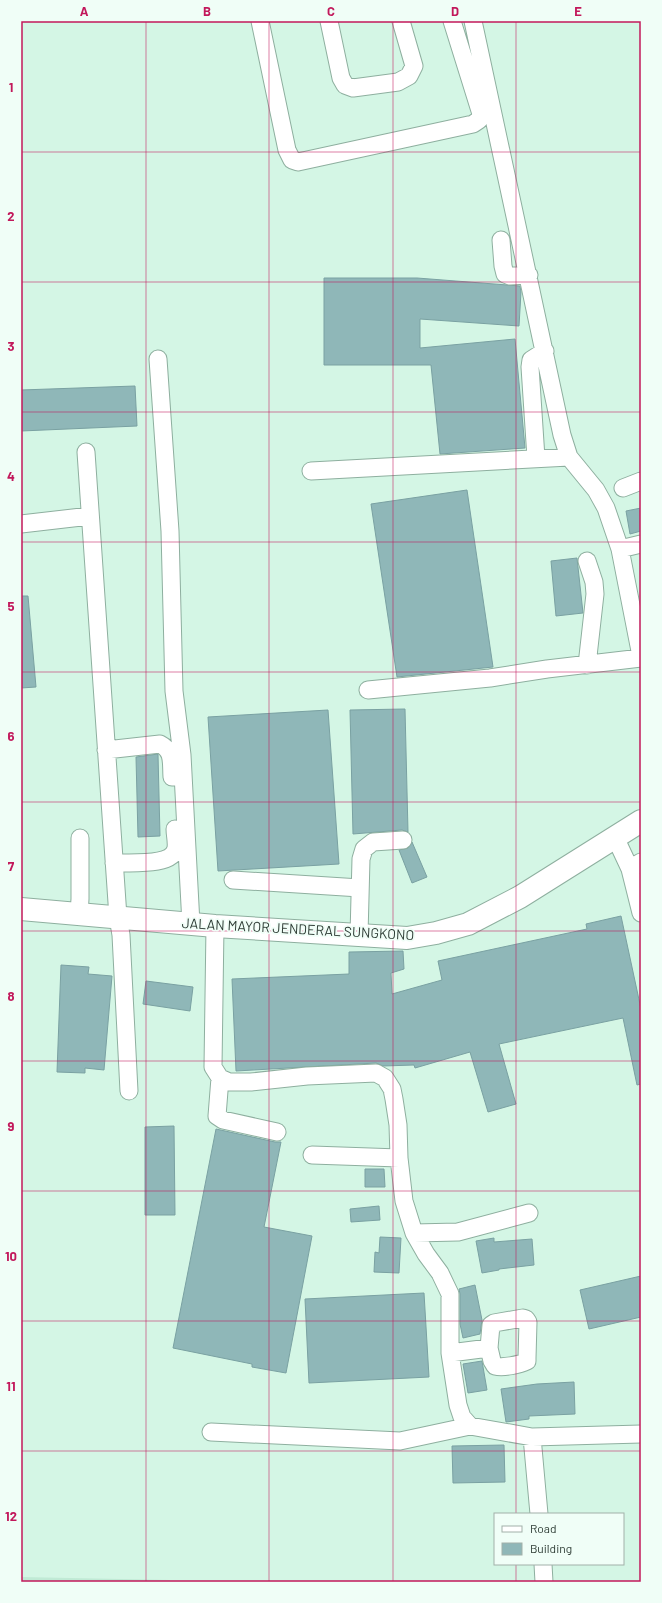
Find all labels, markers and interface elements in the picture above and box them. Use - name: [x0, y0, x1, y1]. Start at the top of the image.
- text: A: [80, 3, 89, 19]
- text: B: [203, 3, 211, 19]
- text: C: [327, 3, 335, 19]
- text: D: [451, 3, 459, 19]
- text: E: [574, 3, 582, 19]
- text: 1: [9, 79, 13, 95]
- text: 2: [7, 208, 15, 224]
- text: 3: [7, 338, 15, 354]
- text: 4: [7, 468, 15, 484]
- text: 5: [7, 598, 15, 614]
- text: 6: [8, 728, 15, 744]
- text: 7: [8, 858, 15, 874]
- street label: JALAN MAYOR JENDERAL SUNGKONO: [181, 914, 415, 943]
- text: 8: [7, 988, 15, 1004]
- text: 9: [8, 1118, 15, 1134]
- text: 10: [5, 1248, 17, 1264]
- text: 11: [6, 1378, 16, 1394]
- text: 12: [5, 1508, 17, 1524]
- legend: [494, 1513, 624, 1565]
- text: Road: [530, 1521, 557, 1535]
- text: Building: [530, 1541, 572, 1555]

